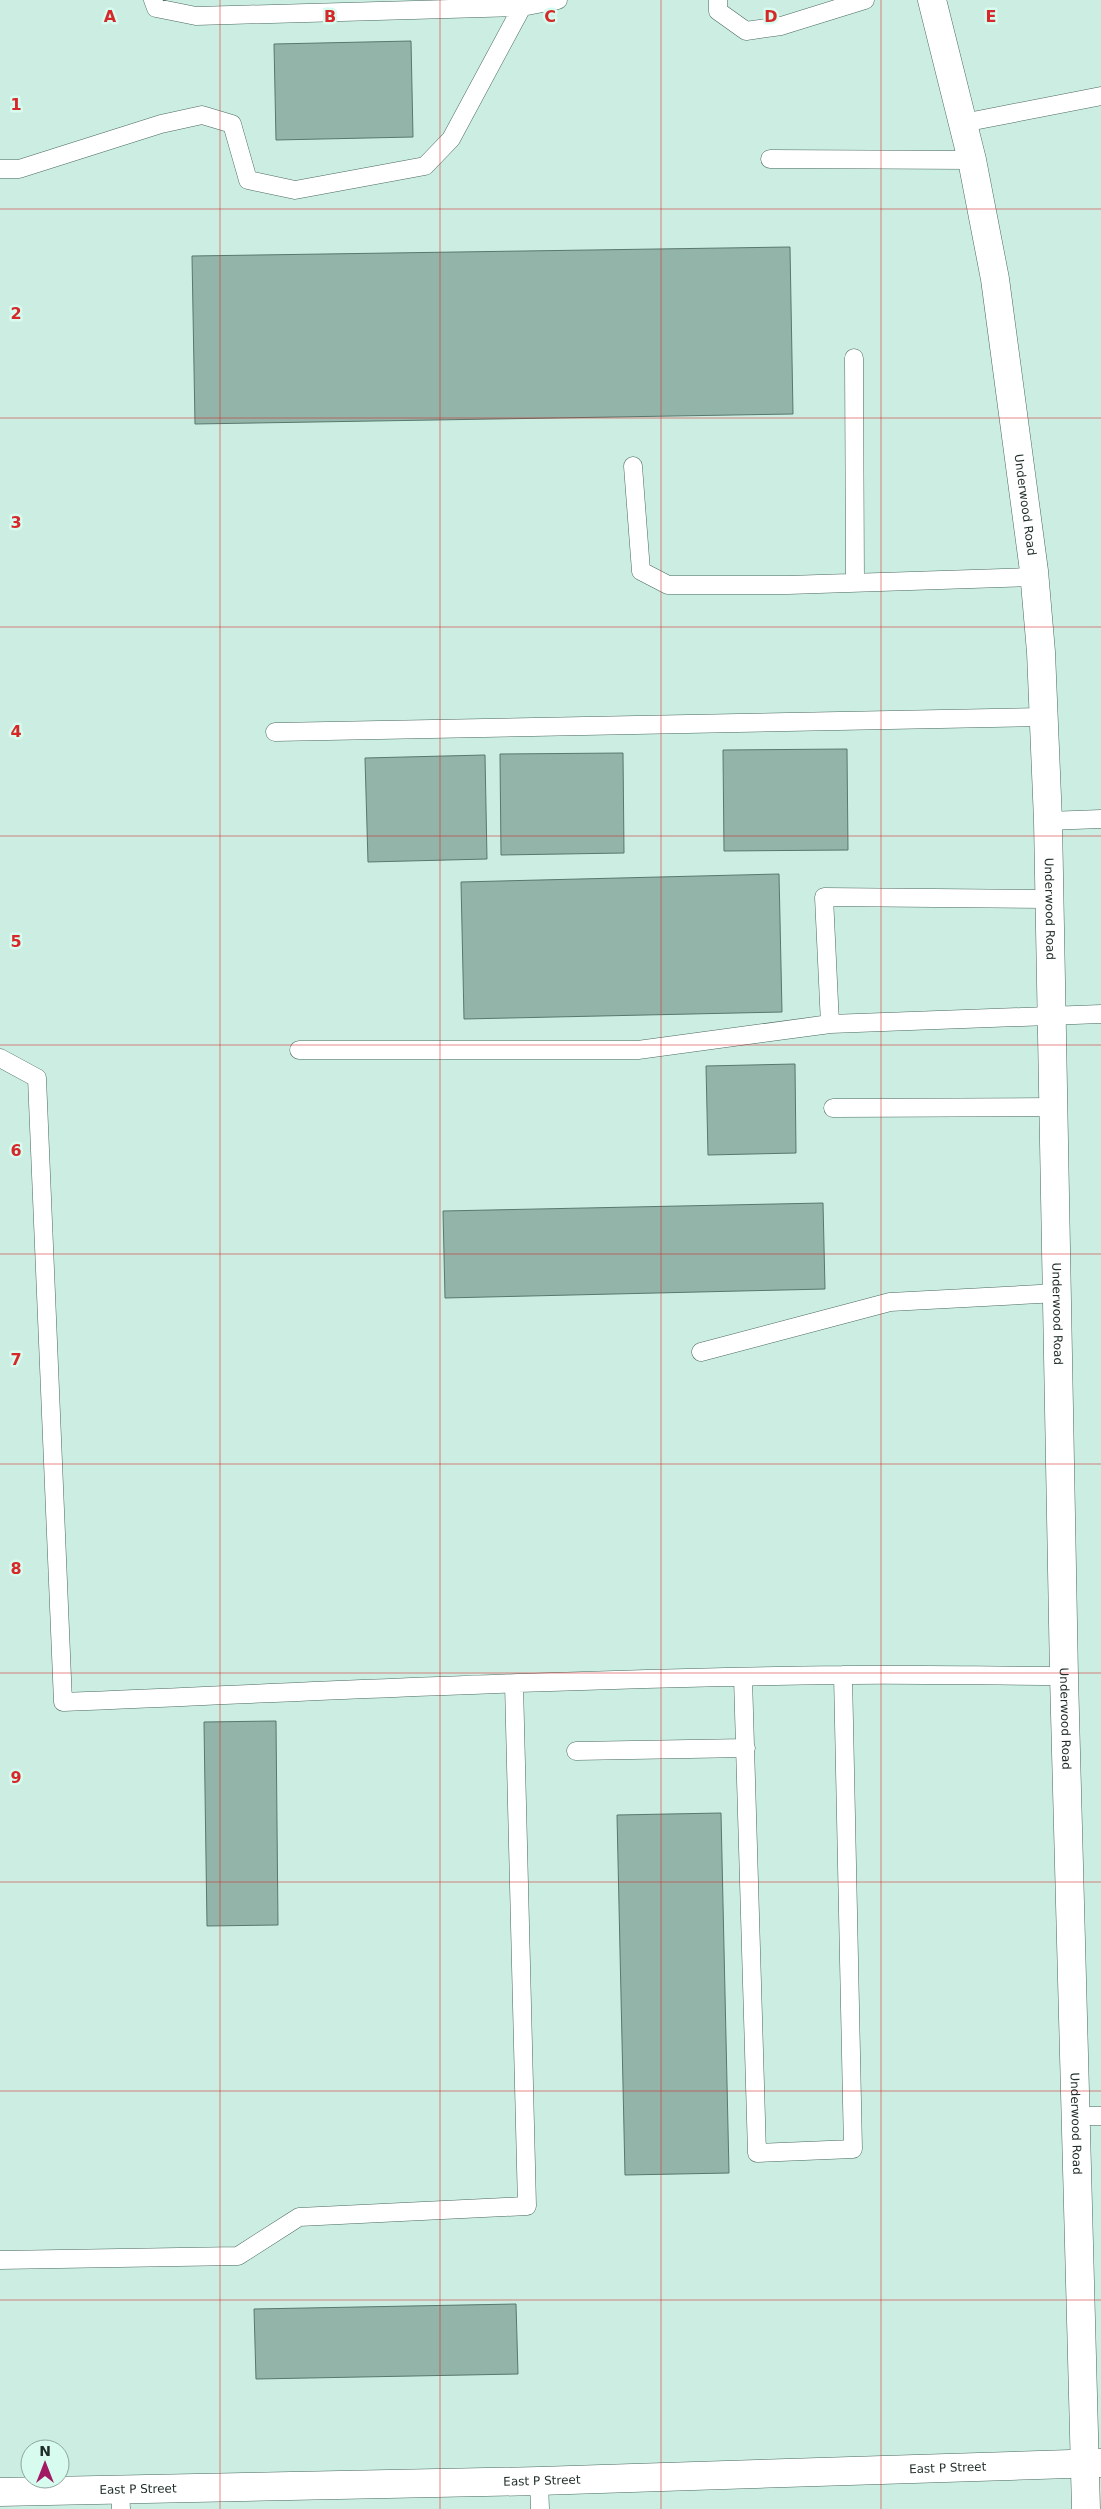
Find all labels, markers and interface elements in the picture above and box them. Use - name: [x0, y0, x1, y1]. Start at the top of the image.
- text: A: [104, 7, 117, 26]
- text: B: [324, 7, 336, 26]
- text: C: [544, 7, 556, 26]
- text: D: [764, 7, 778, 26]
- text: E: [986, 7, 996, 26]
- text: 1: [10, 95, 22, 114]
- text: 2: [10, 304, 22, 323]
- street label: Underwood Road: [1011, 453, 1039, 557]
- text: 3: [10, 513, 22, 532]
- text: 4: [10, 722, 22, 741]
- street label: Underwood Road: [1042, 857, 1058, 960]
- text: 5: [10, 932, 22, 951]
- text: 6: [10, 1141, 22, 1160]
- street label: Underwood Road: [1049, 1262, 1065, 1365]
- text: 7: [10, 1350, 22, 1369]
- text: 8: [10, 1559, 22, 1578]
- street label: Underwood Road: [1057, 1667, 1073, 1770]
- text: 9: [10, 1768, 22, 1787]
- street label: Underwood Road: [1067, 2072, 1084, 2175]
- north arrow: [20, 2439, 70, 2489]
- text: N: [39, 2443, 51, 2459]
- street label: East P Street: [909, 2460, 987, 2476]
- street label: East P Street: [503, 2473, 581, 2489]
- street label: East P Street: [99, 2481, 177, 2497]

